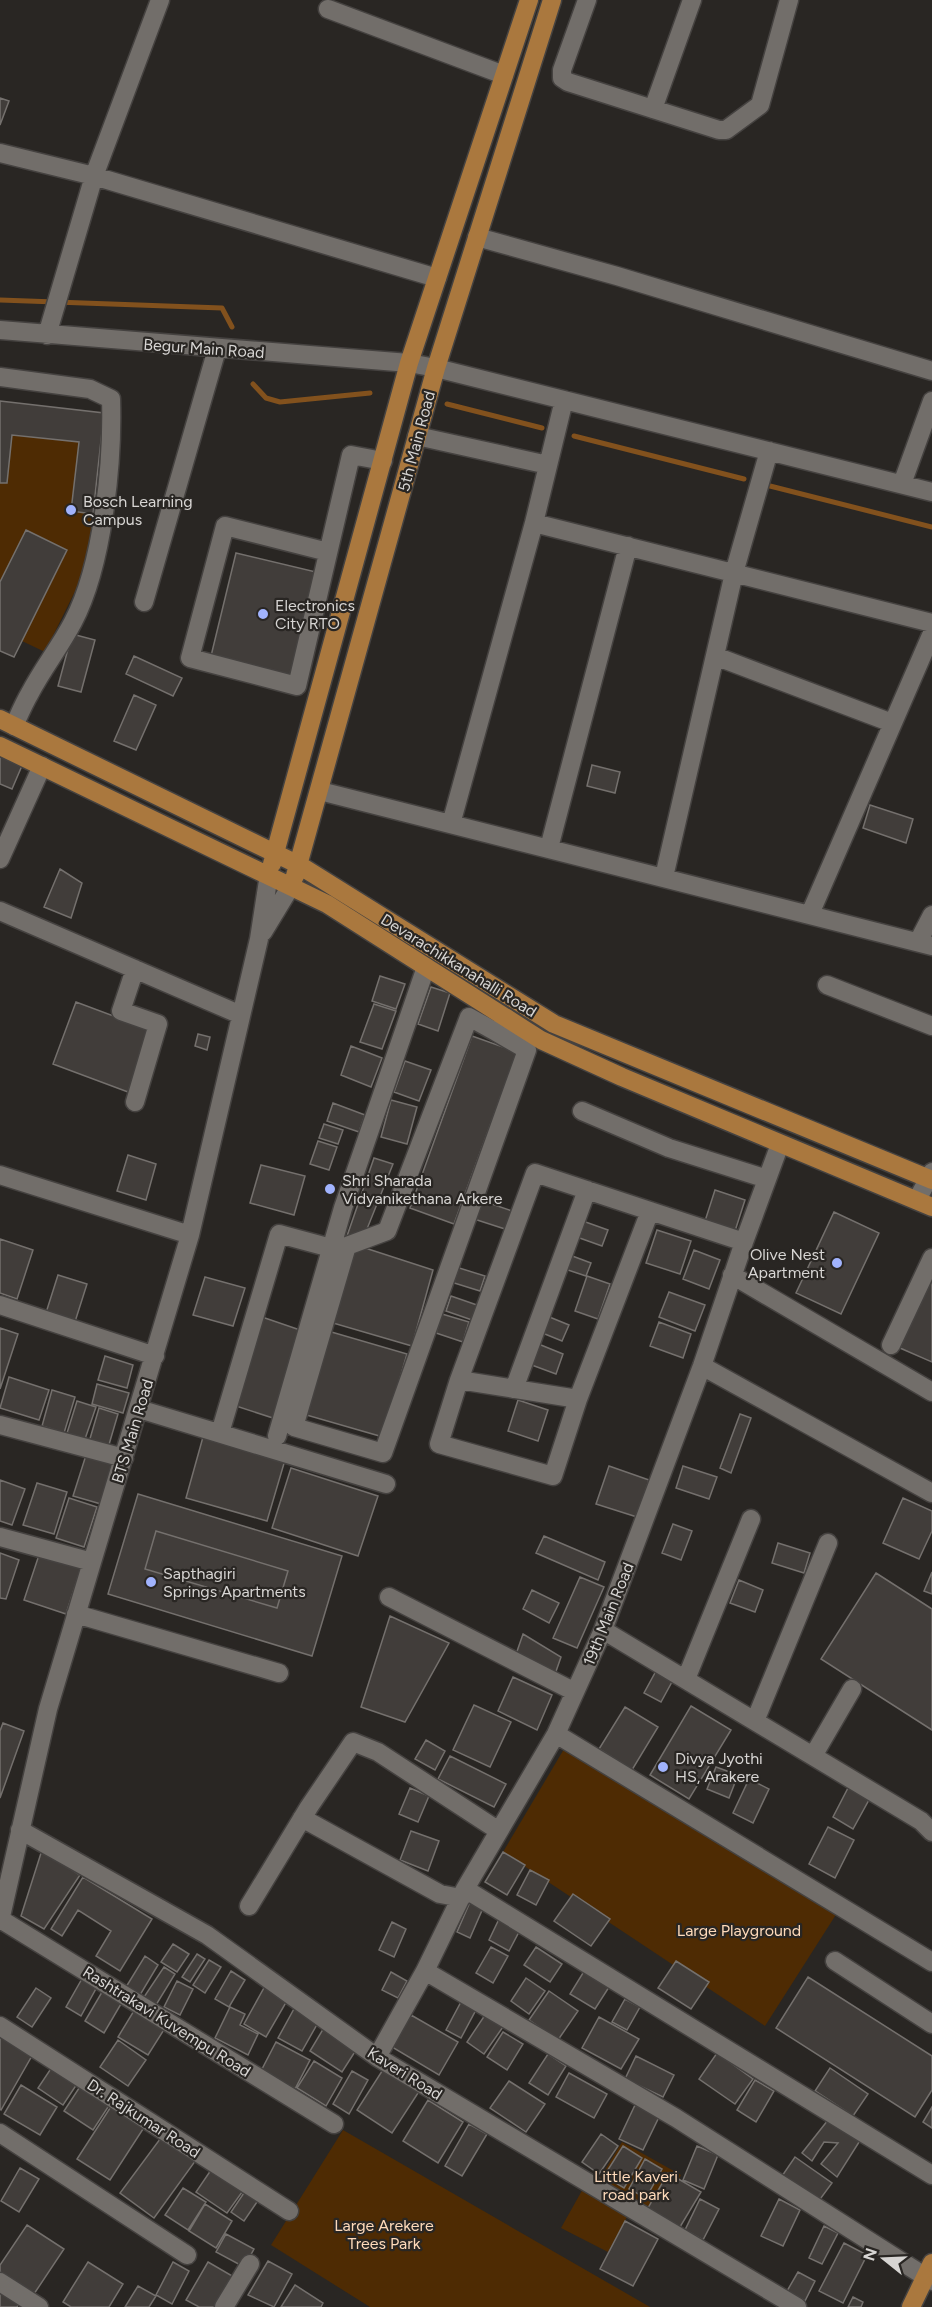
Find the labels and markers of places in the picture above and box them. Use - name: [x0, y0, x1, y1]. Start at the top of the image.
- place label: Bosch Learning Campus: [83, 492, 193, 529]
- marker: Bosch Learning Campus: [64, 503, 78, 517]
- place label: Electronics City RTO: [275, 596, 355, 633]
- marker: Electronics City RTO: [256, 607, 270, 621]
- place label: Shri Sharada Vidyanikethana Arkere: [342, 1171, 503, 1208]
- marker: Shri Sharada Vidyanikethana Arkere: [323, 1182, 337, 1196]
- place label: Olive Nest Apartment: [748, 1245, 825, 1282]
- marker: Olive Nest Apartment: [830, 1256, 844, 1270]
- place label: Sapthagiri Springs Apartments: [163, 1564, 306, 1601]
- marker: Sapthagiri Springs Apartments: [144, 1575, 158, 1589]
- place label: Divya Jyothi HS, Arakere: [675, 1749, 763, 1786]
- marker: Divya Jyothi HS, Arakere: [656, 1760, 670, 1774]

